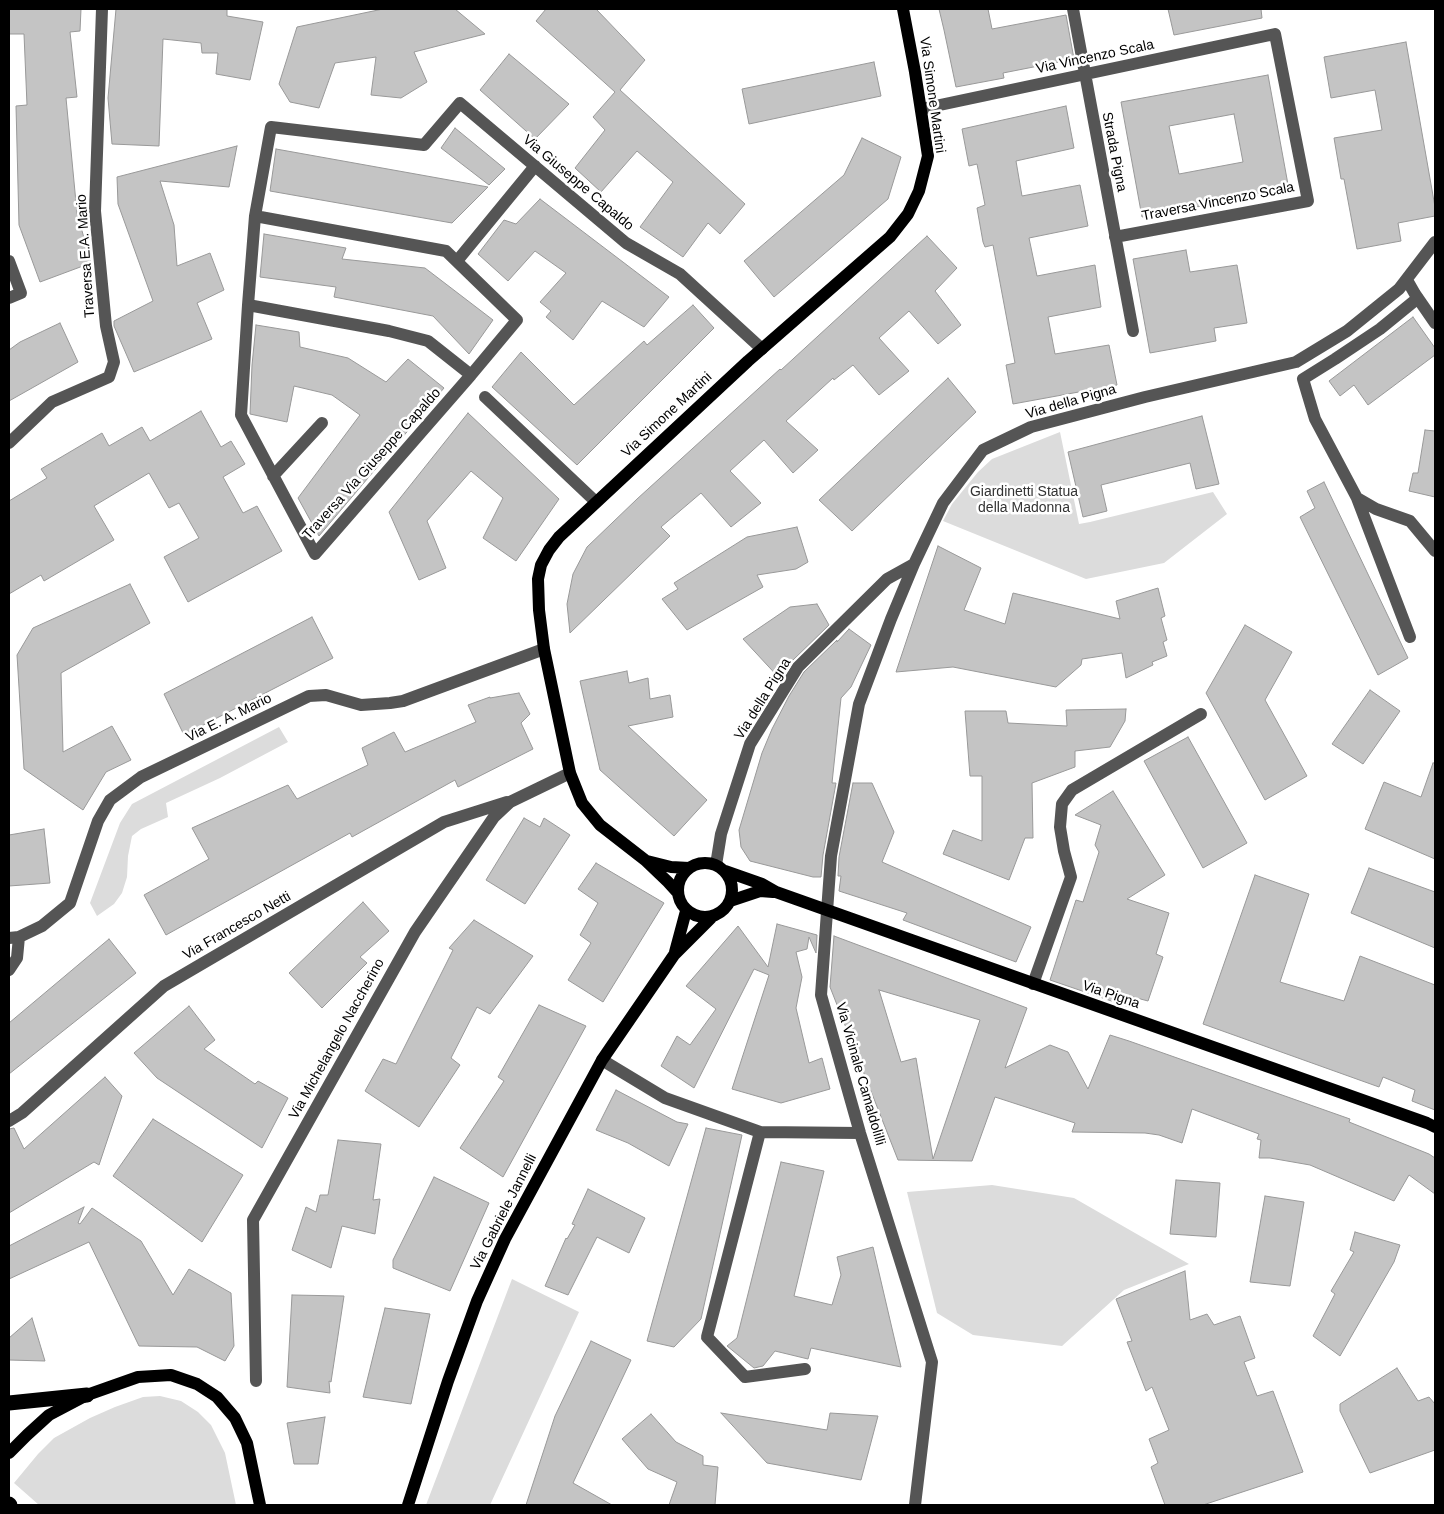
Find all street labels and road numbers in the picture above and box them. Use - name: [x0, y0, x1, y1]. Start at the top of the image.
- street label: Via Simone Martini: [916, 36, 948, 154]
- street label: Via Vincenzo Scala: [1035, 36, 1155, 78]
- street label: Strada Pigna: [1098, 111, 1130, 193]
- street label: Via Giuseppe Capaldo: [519, 132, 637, 234]
- street label: Traversa Vincenzo Scala: [1140, 179, 1296, 225]
- street label: Traversa E.A. Mario: [73, 194, 99, 318]
- street label: Via Simone Martini: [618, 369, 716, 461]
- street label: Via della Pigna: [1024, 381, 1118, 423]
- street label: Traversa Via Giuseppe Capaldo: [299, 385, 445, 543]
- street label: Via della Pigna: [731, 655, 795, 743]
- street label: Via E. A. Mario: [183, 690, 275, 746]
- street label: Via Francesco Netti: [180, 888, 294, 964]
- street label: Via Michelangelo Naccherino: [286, 956, 388, 1122]
- street label: Via Pigna: [1080, 977, 1142, 1013]
- street label: Via Vicinale Camaldolilli: [832, 1000, 888, 1148]
- street label: Via Gabriele Jannelli: [467, 1151, 541, 1273]

